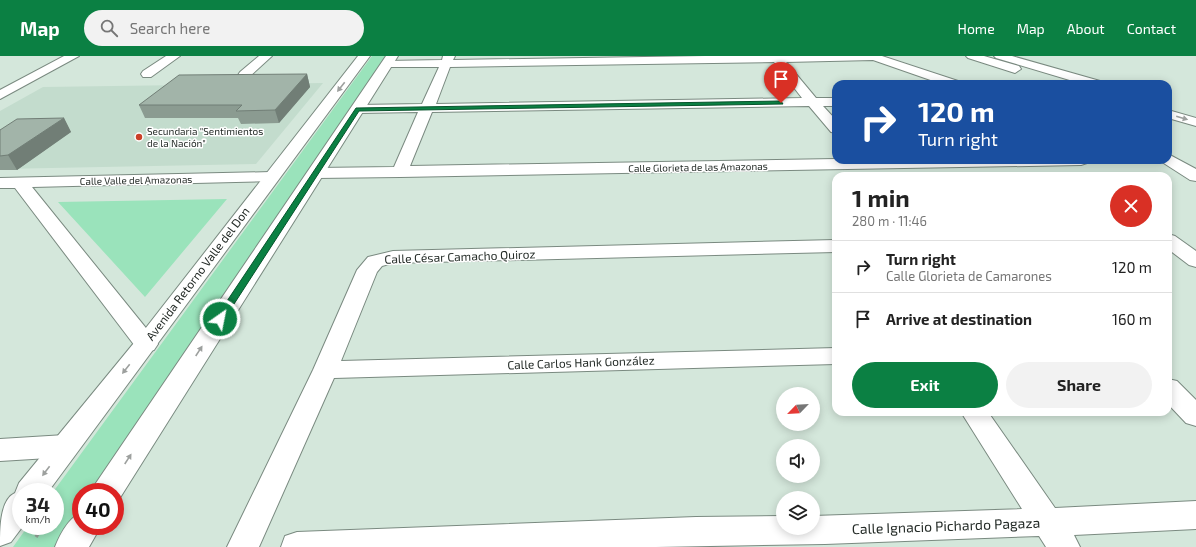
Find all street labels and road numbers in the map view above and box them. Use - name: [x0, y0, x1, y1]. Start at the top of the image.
- street label: Calle Glorieta de las Amazonas: [628, 160, 768, 174]
- street label: Calle Valle del Amazonas: [80, 173, 192, 187]
- street label: Avenida Retorno Valle del Don: [143, 204, 252, 343]
- street label: Calle César Camacho Quiroz: [384, 246, 536, 267]
- street label: Calle Carlos Hank González: [507, 352, 655, 372]
- street label: Calle Ignacio Pichardo Pagaza: [852, 514, 1040, 537]

